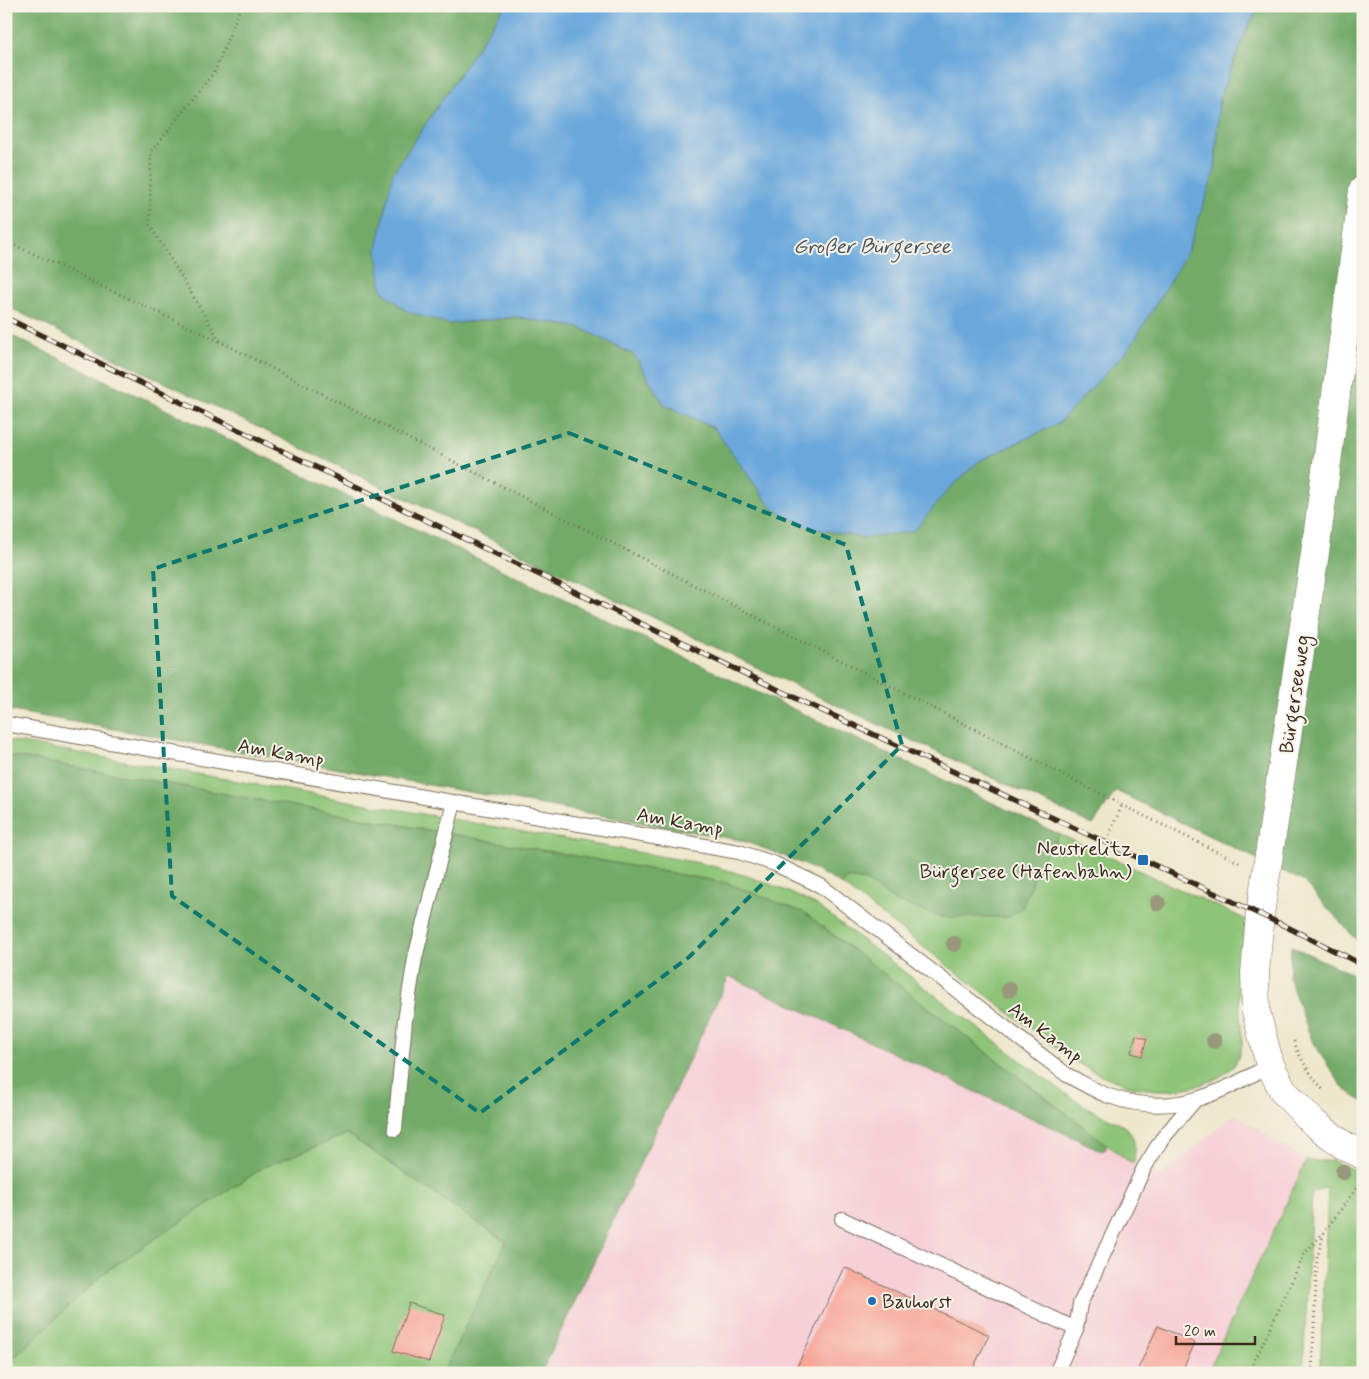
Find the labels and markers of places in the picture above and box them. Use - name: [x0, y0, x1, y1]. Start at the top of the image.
- place label: Neustrelitz Bürgersee (Hafenbahn): [920, 836, 1132, 888]
- marker: Neustrelitz Bürgersee (Hafenbahn): [1136, 853, 1150, 867]
- place label: Bauhorst: [882, 1289, 952, 1316]
- marker: Bauhorst: [866, 1295, 878, 1307]

